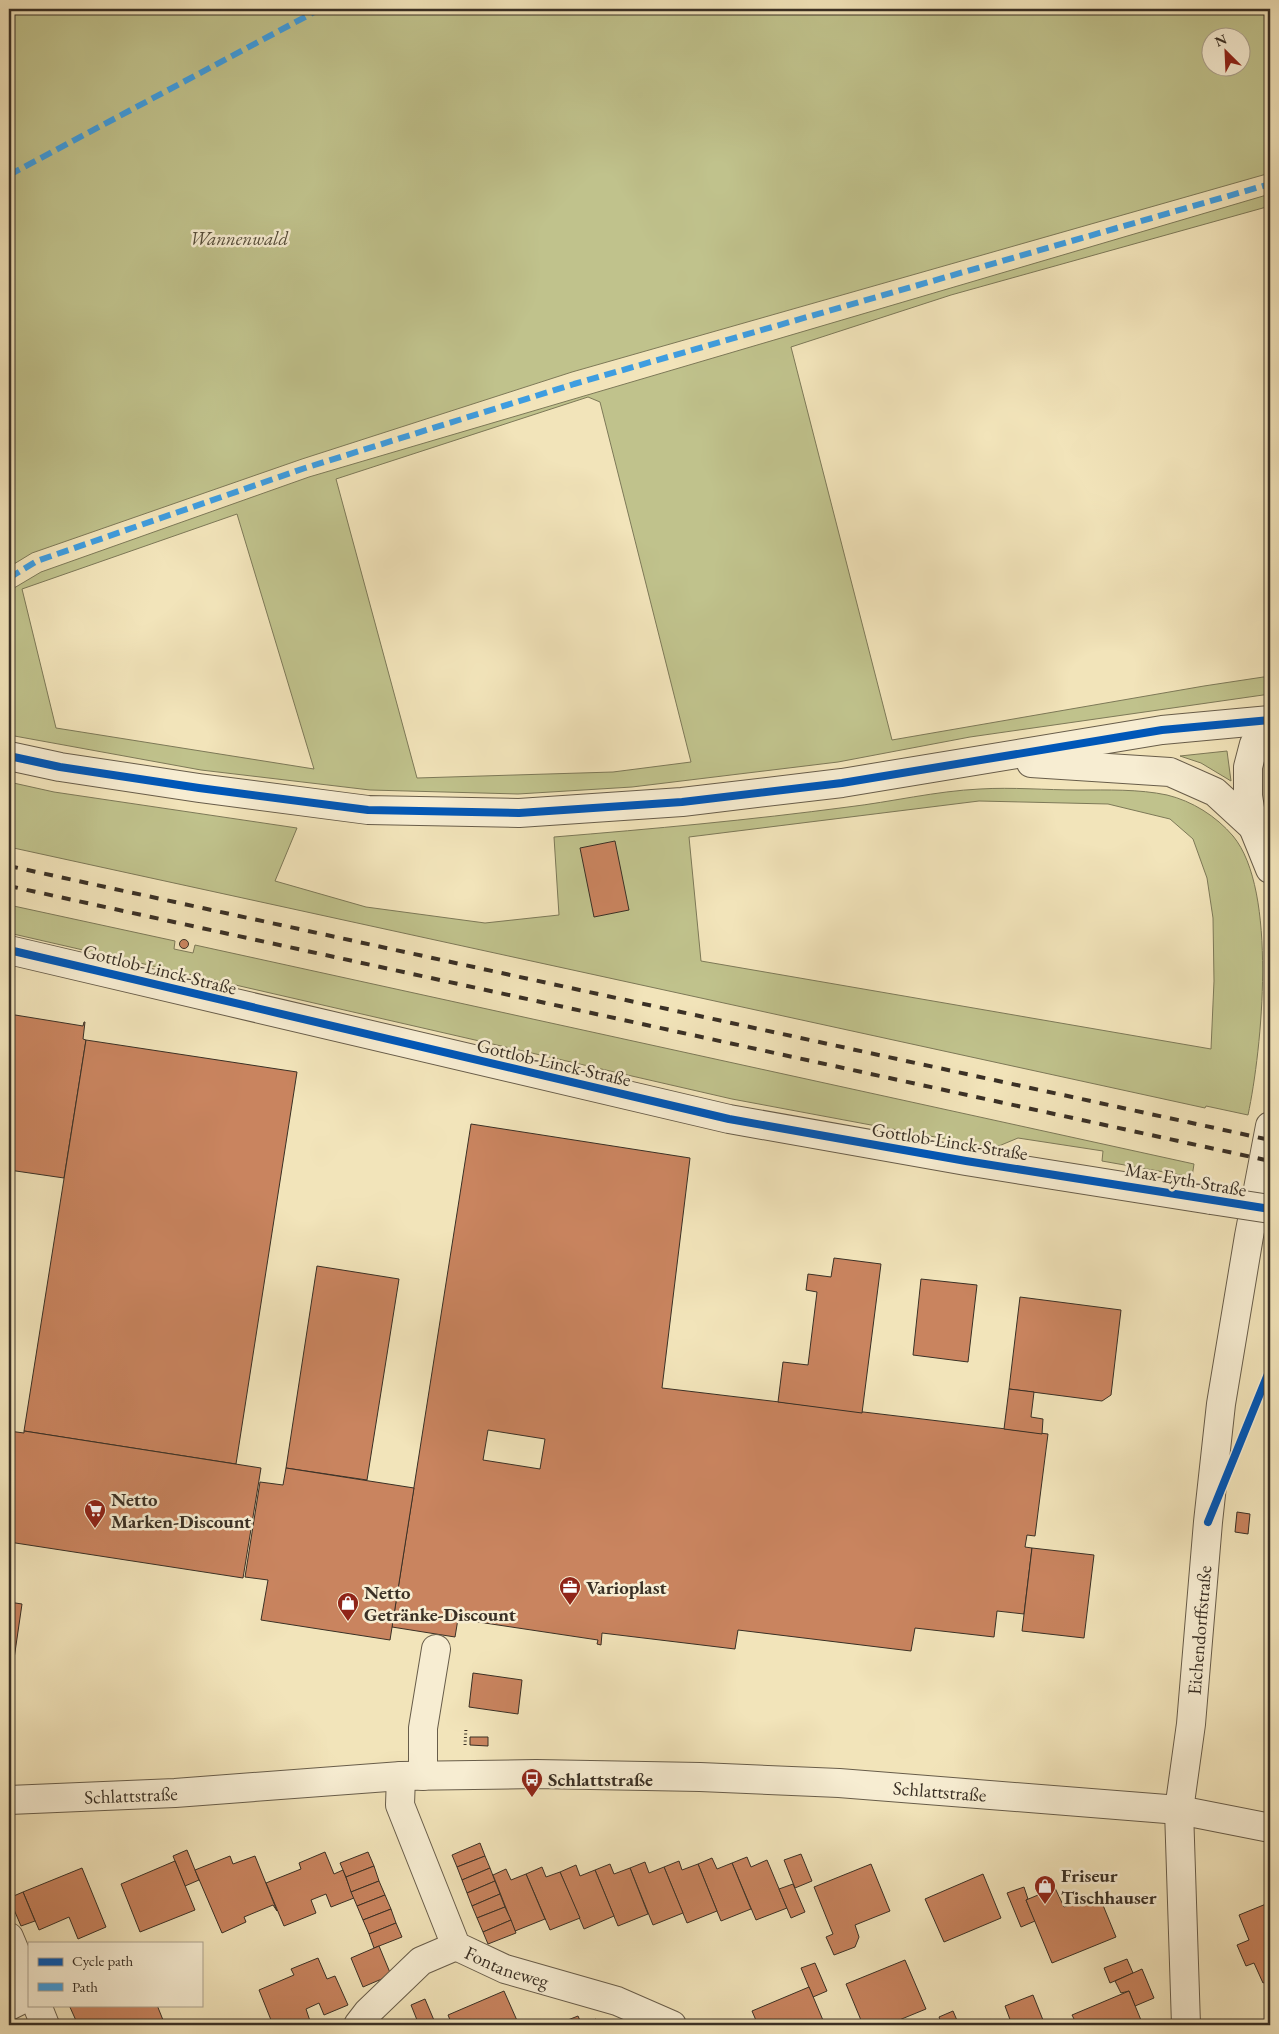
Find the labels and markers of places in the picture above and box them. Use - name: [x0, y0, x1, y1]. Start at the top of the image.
- place label: Netto Marken-Discount: [111, 1487, 251, 1534]
- supermarket icon: Netto Marken-Discount: [83, 1498, 107, 1529]
- office icon: Varioplast: [558, 1575, 582, 1606]
- place label: Varioplast: [586, 1575, 667, 1600]
- place label: Netto Getränke-Discount: [364, 1580, 516, 1627]
- shop icon: Netto Getränke-Discount: [336, 1591, 360, 1622]
- bus stop icon: Schlattstraße: [520, 1767, 544, 1798]
- place label: Schlattstraße: [548, 1767, 653, 1792]
- place label: Friseur Tischhauser: [1061, 1863, 1157, 1910]
- shop icon: Friseur Tischhauser: [1033, 1874, 1057, 1905]

